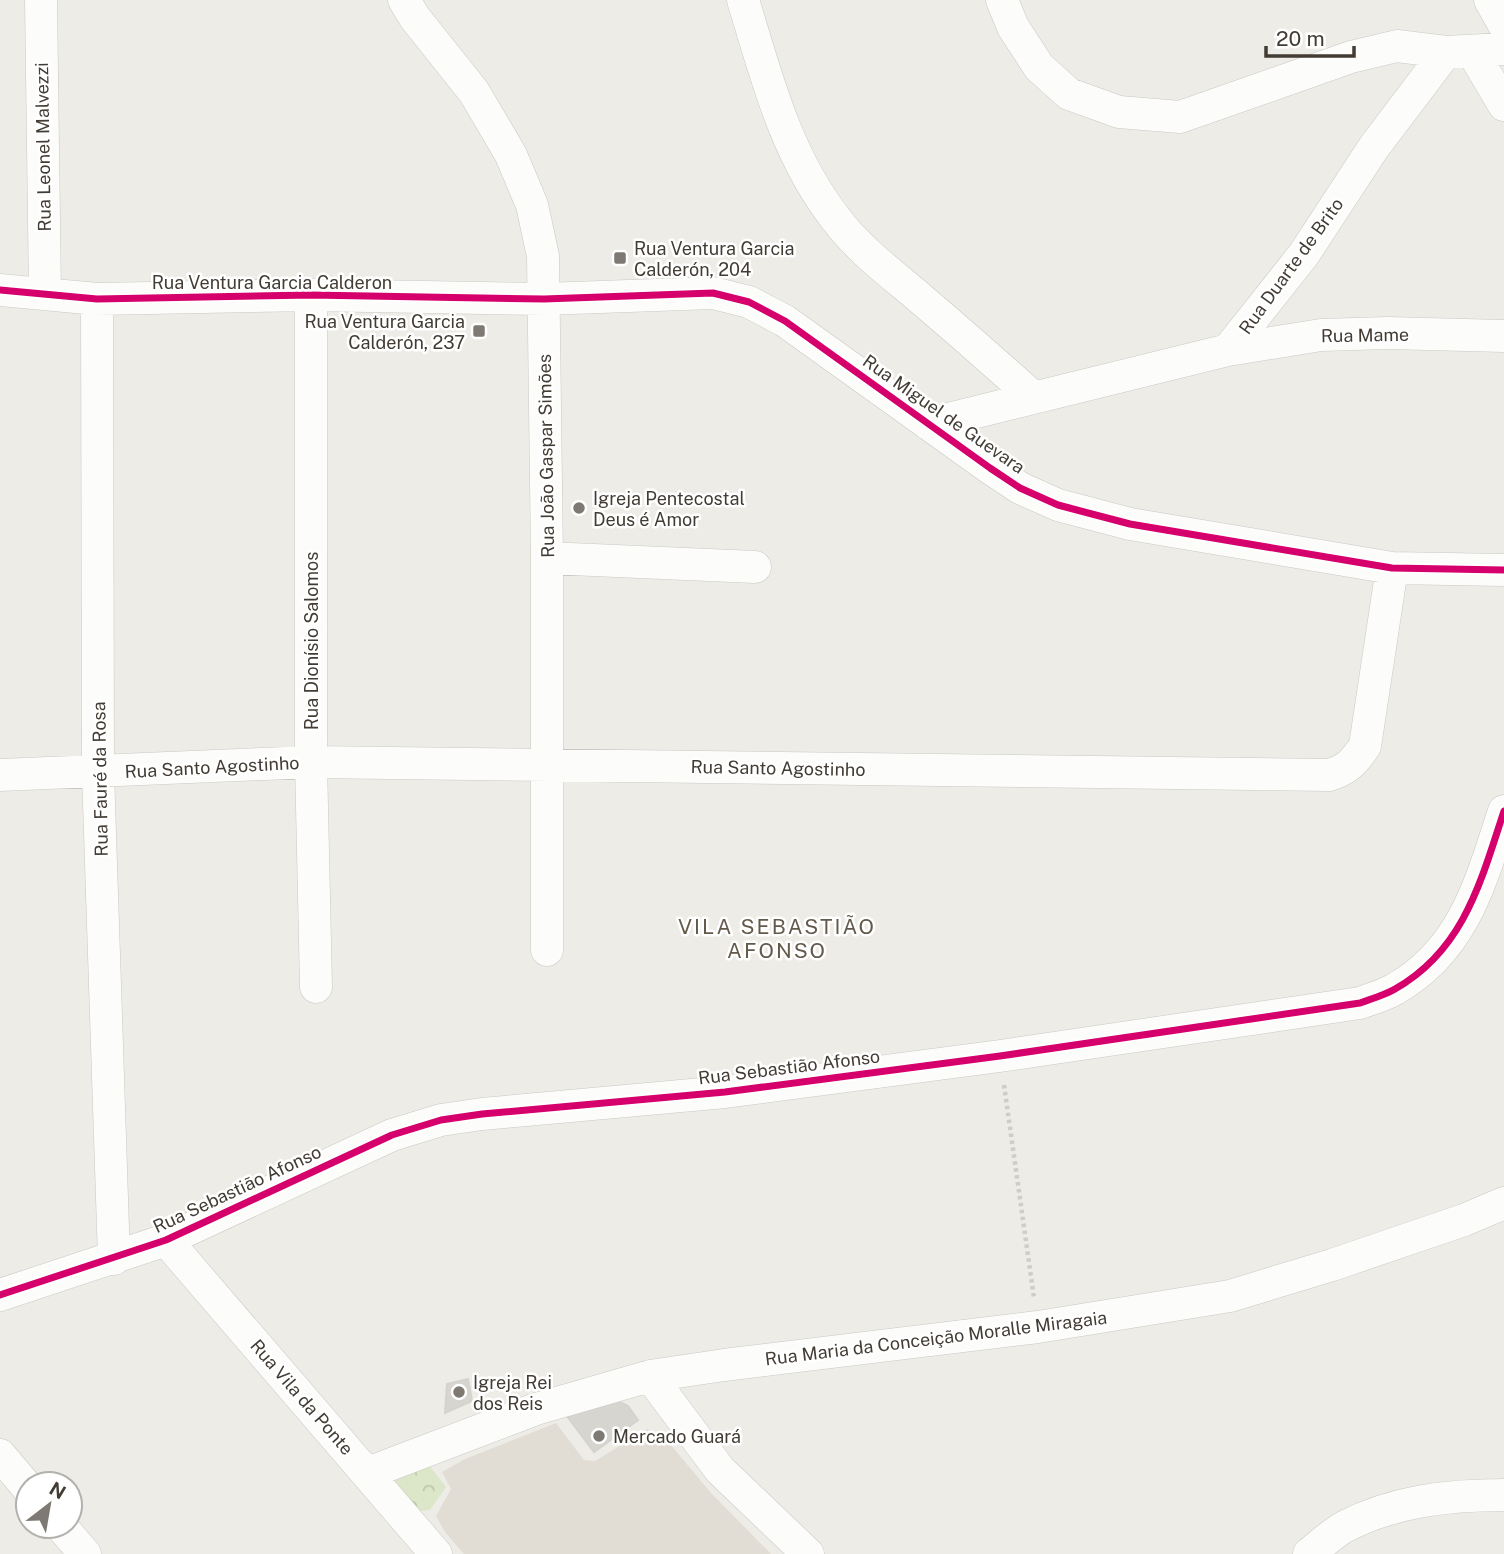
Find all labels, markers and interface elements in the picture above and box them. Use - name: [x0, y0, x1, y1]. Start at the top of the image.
- scale bar: [1266, 14, 1354, 58]
- text: 20 m: [1276, 26, 1325, 51]
- street label: Rua Leonel Malvezzi: [31, 62, 55, 232]
- street label: Rua Duarte de Brito: [1235, 194, 1347, 338]
- place label: Rua Ventura Garcia Calderón, 204: [634, 238, 795, 280]
- marker: Rua Ventura Garcia Calderón, 204: [612, 250, 628, 266]
- street label: Rua Ventura Garcia Calderon: [152, 272, 392, 293]
- place label: Rua Ventura Garcia Calderón, 237: [304, 311, 465, 353]
- marker: Rua Ventura Garcia Calderón, 237: [471, 323, 487, 339]
- street label: Rua Mame: [1321, 324, 1409, 346]
- street label: Rua Miguel de Guevara: [859, 350, 1029, 478]
- street label: Rua João Gaspar Simões: [534, 354, 558, 558]
- place label: Igreja Pentecostal Deus é Amor: [593, 488, 745, 530]
- marker: Igreja Pentecostal Deus é Amor: [571, 500, 587, 516]
- street label: Rua Dionísio Salomos: [301, 552, 322, 730]
- street label: Rua Fauré da Rosa: [88, 701, 112, 857]
- street label: Rua Santo Agostinho: [124, 752, 300, 782]
- street label: Rua Santo Agostinho: [690, 756, 866, 780]
- district label: VILA SEBASTIÃO AFONSO: [678, 914, 876, 963]
- street label: Rua Sebastião Afonso: [697, 1045, 881, 1089]
- street label: Rua Sebastião Afonso: [150, 1141, 324, 1237]
- street label: Rua Maria da Conceição Moralle Miragaia: [764, 1307, 1108, 1369]
- street label: Rua Vila da Ponte: [246, 1335, 358, 1459]
- place label: Igreja Rei dos Reis: [473, 1372, 552, 1414]
- marker: Igreja Rei dos Reis: [451, 1384, 467, 1400]
- place label: Mercado Guará: [613, 1426, 741, 1447]
- marker: Mercado Guará: [591, 1428, 607, 1444]
- north arrow: [14, 1470, 84, 1540]
- text: N: [46, 1477, 70, 1504]

